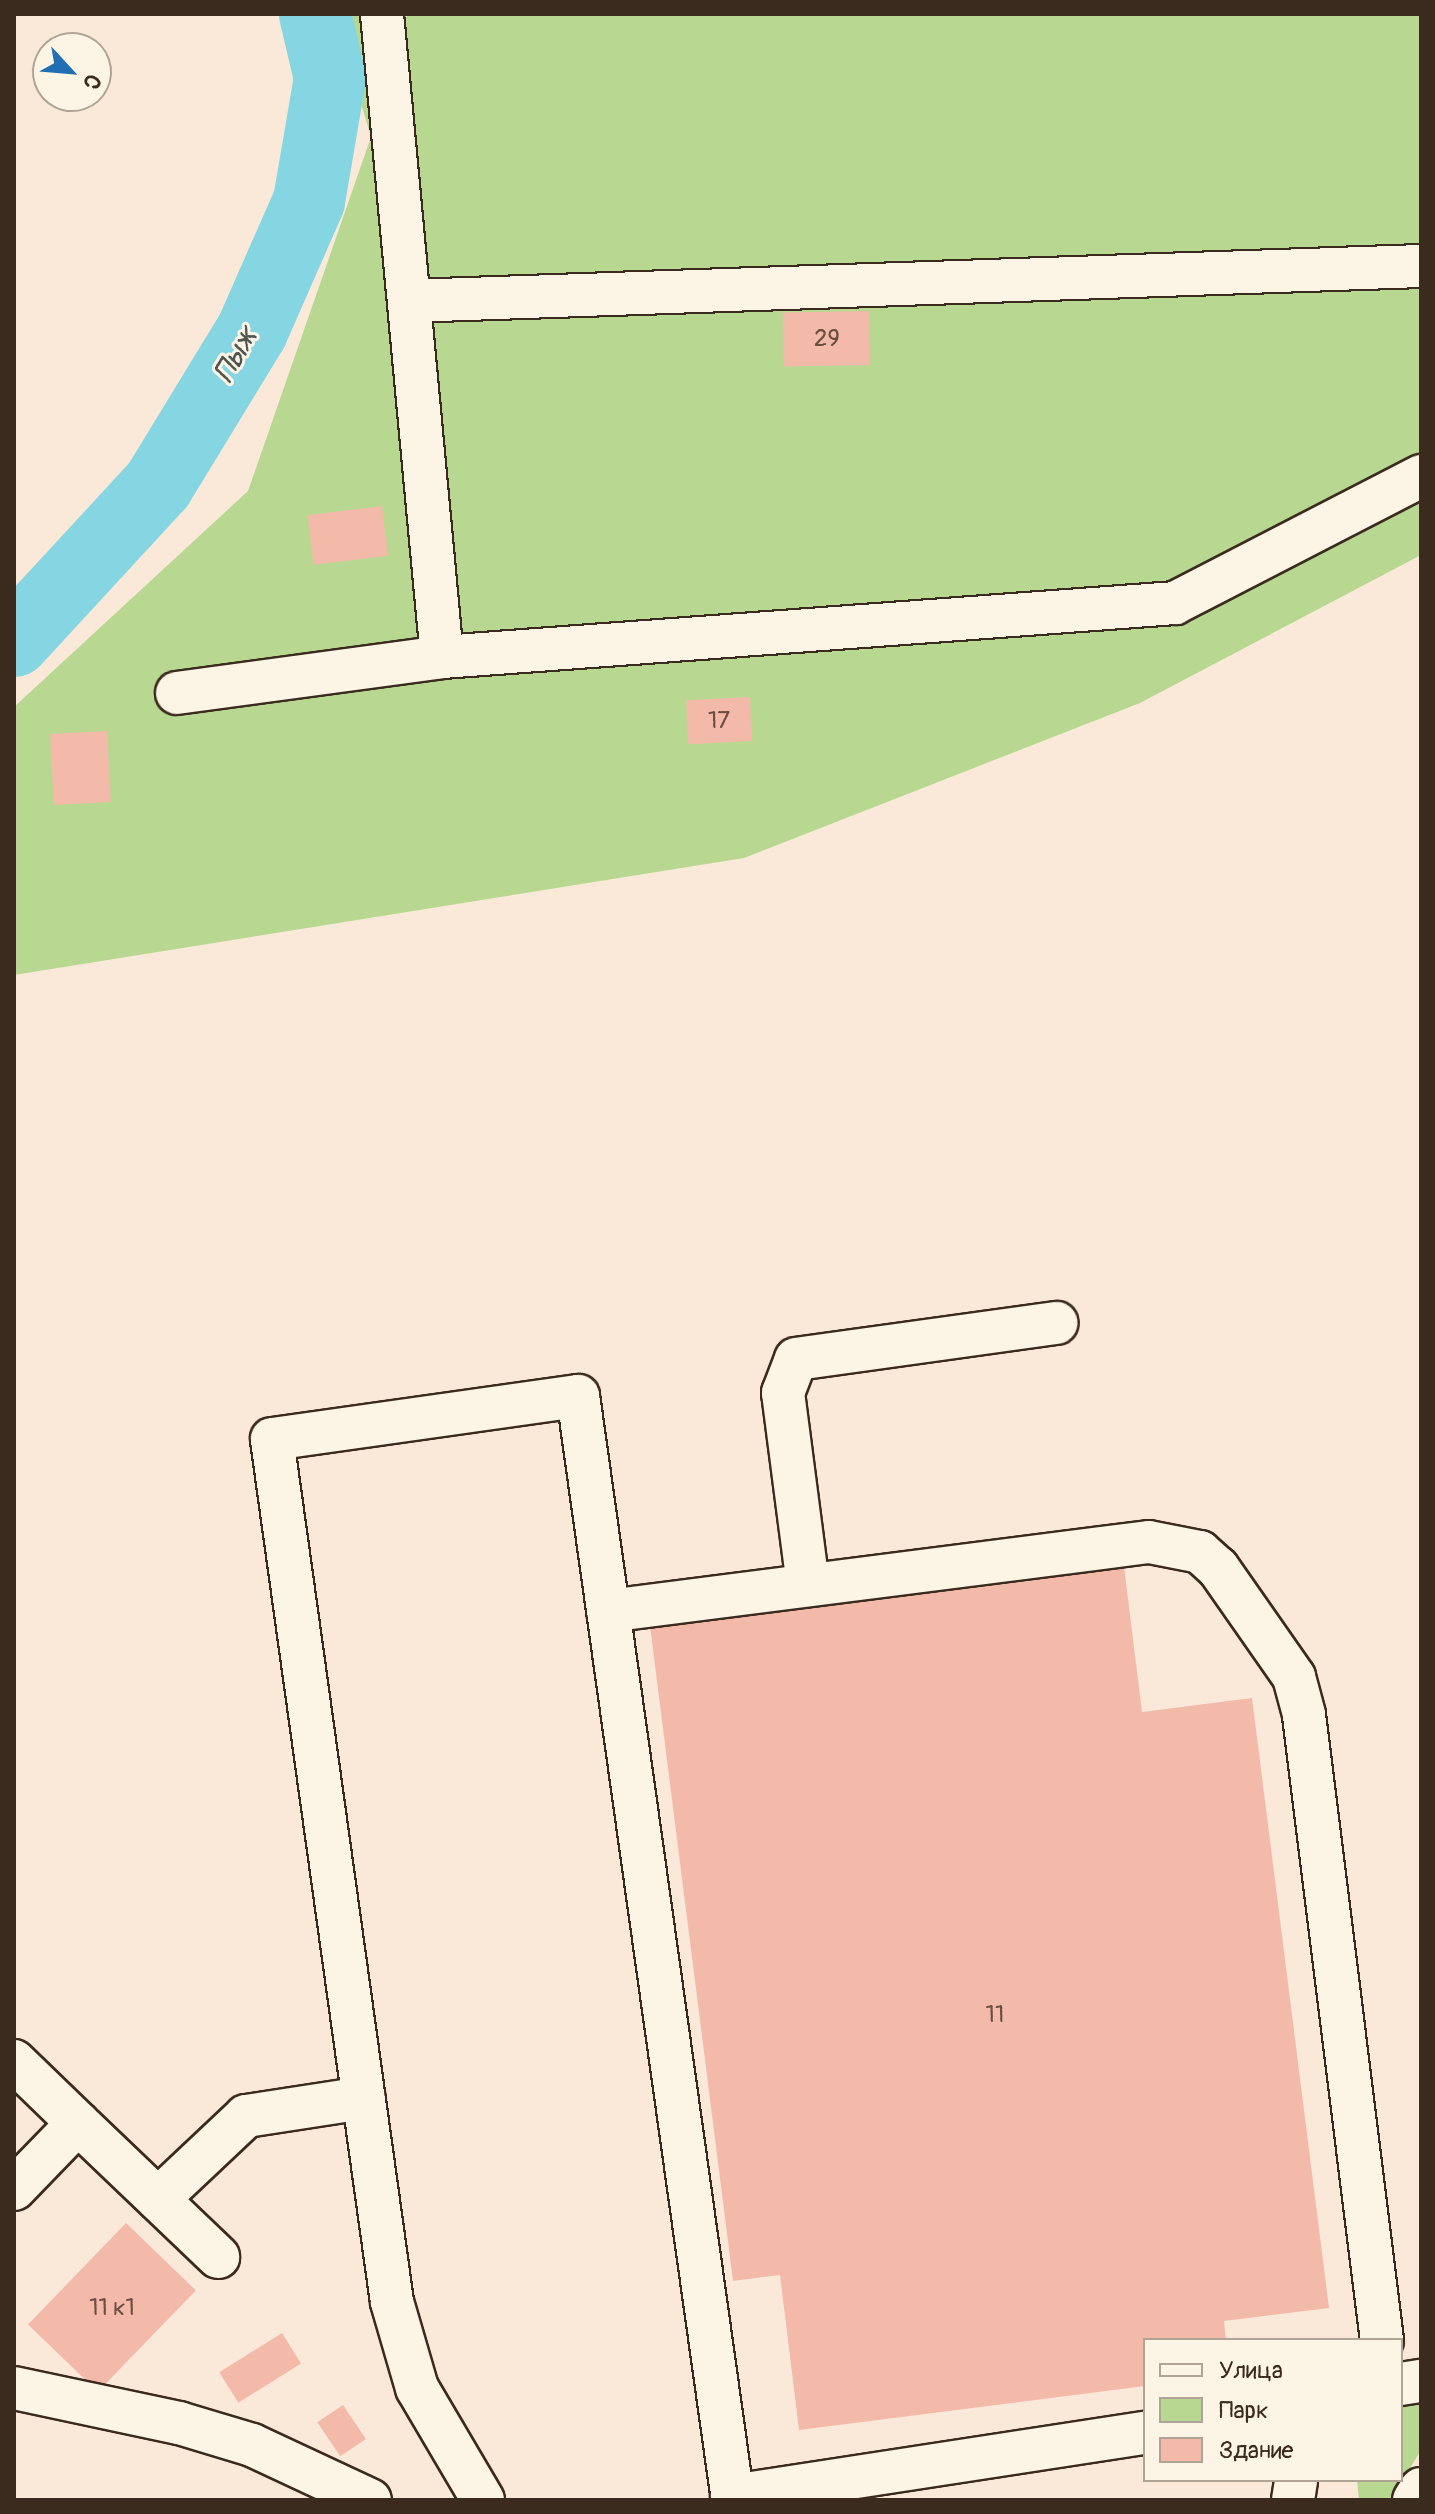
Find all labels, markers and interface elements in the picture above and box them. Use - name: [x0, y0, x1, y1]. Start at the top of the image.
- north arrow: [32, 32, 112, 112]
- text: С: [76, 69, 107, 94]
- water label: Пыж: [206, 323, 266, 389]
- house number: 29: [814, 325, 840, 353]
- house number: 17: [708, 707, 730, 735]
- house number: 11: [986, 2001, 1004, 2029]
- house number: 11 к1: [89, 2294, 135, 2322]
- legend: [1143, 2338, 1403, 2482]
- text: Улица: [1219, 2356, 1283, 2385]
- text: Парк: [1219, 2396, 1268, 2425]
- text: Здание: [1219, 2436, 1293, 2465]

